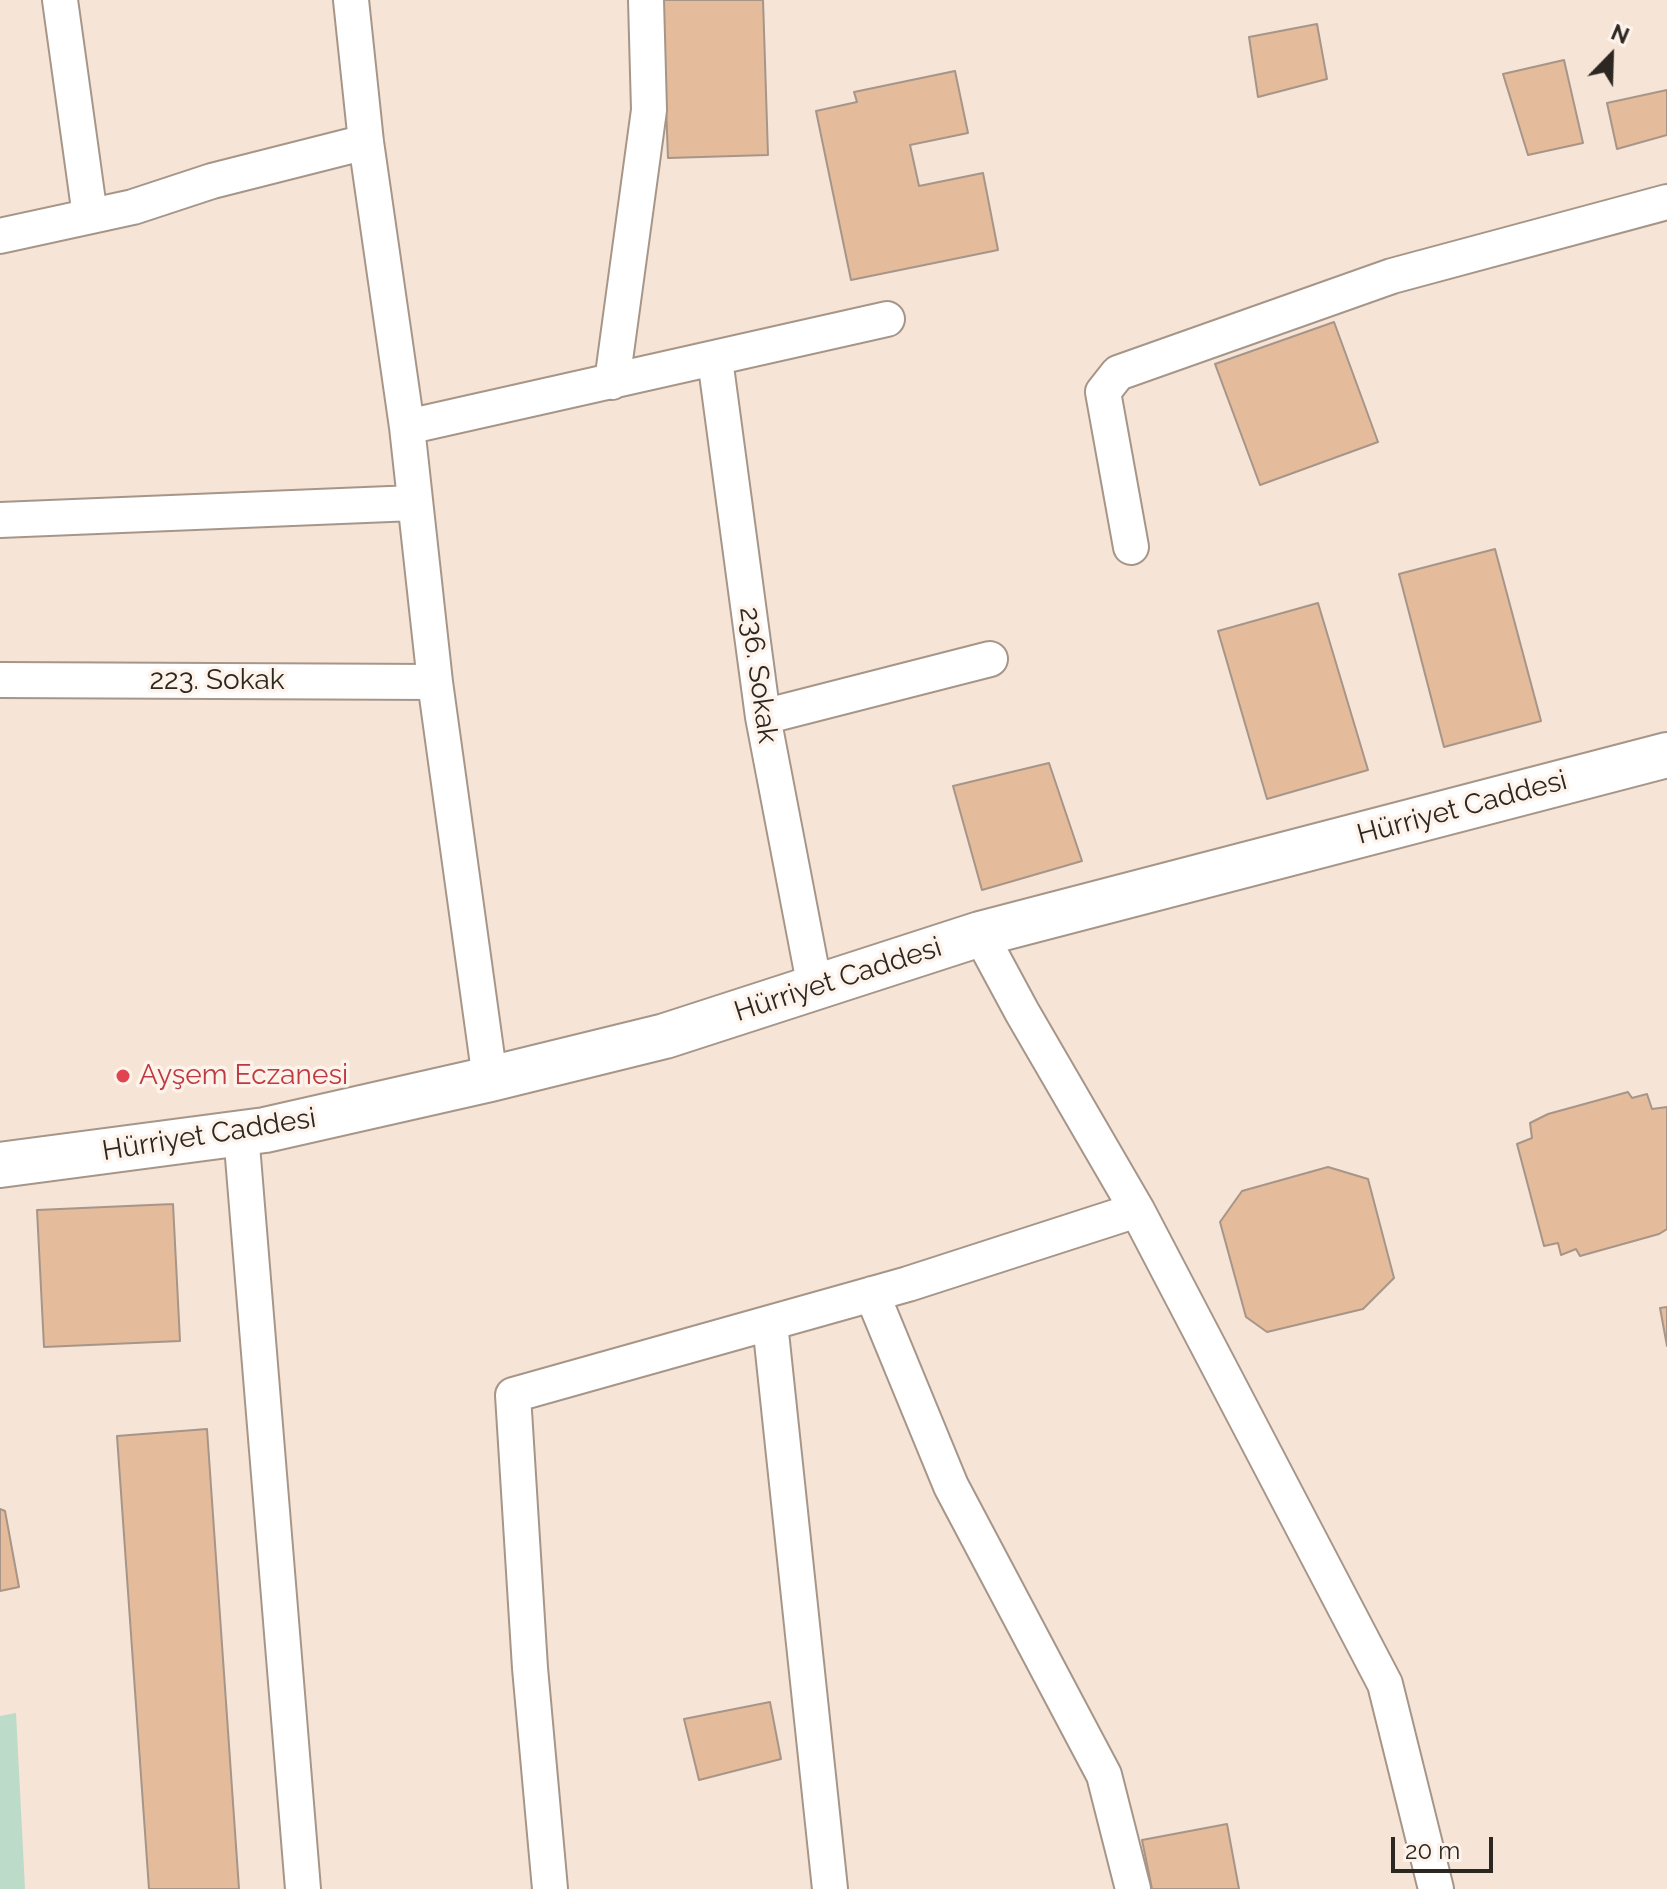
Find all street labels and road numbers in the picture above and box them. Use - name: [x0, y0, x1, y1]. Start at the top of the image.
- street label: 236. Sokak: [732, 605, 784, 745]
- street label: 223. Sokak: [149, 664, 285, 698]
- street label: Hürriyet Caddesi: [1353, 764, 1571, 852]
- street label: Hürriyet Caddesi: [730, 931, 946, 1029]
- street label: Hürriyet Caddesi: [100, 1102, 318, 1168]

